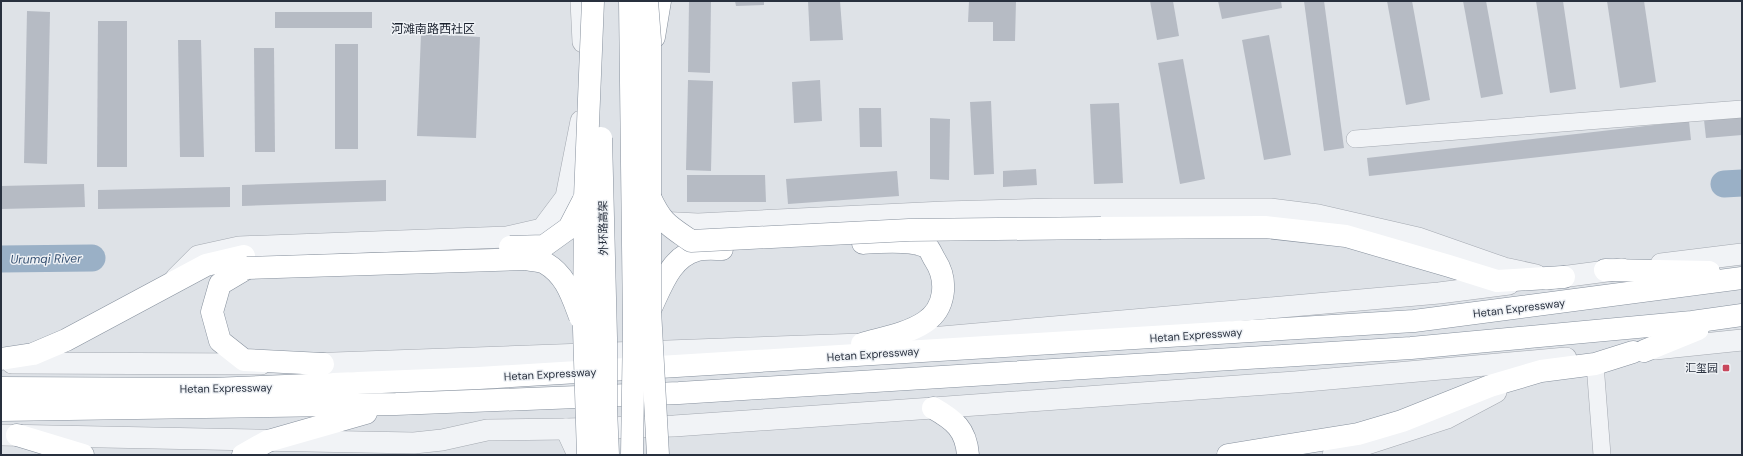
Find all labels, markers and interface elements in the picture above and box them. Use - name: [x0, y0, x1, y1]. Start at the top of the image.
- district label: 河滩南路西社区: [391, 21, 475, 37]
- street label: 外环路高架: [596, 200, 610, 256]
- water label: Urumqi River: [10, 250, 82, 268]
- street label: Hetan Expressway: [1472, 295, 1566, 321]
- street label: Hetan Expressway: [1149, 325, 1243, 345]
- street label: Hetan Expressway: [826, 344, 920, 364]
- place label: 汇玺园: [1685, 361, 1718, 375]
- marker: 汇玺园: [1721, 363, 1731, 373]
- street label: Hetan Expressway: [503, 365, 597, 383]
- street label: Hetan Expressway: [180, 380, 272, 396]

